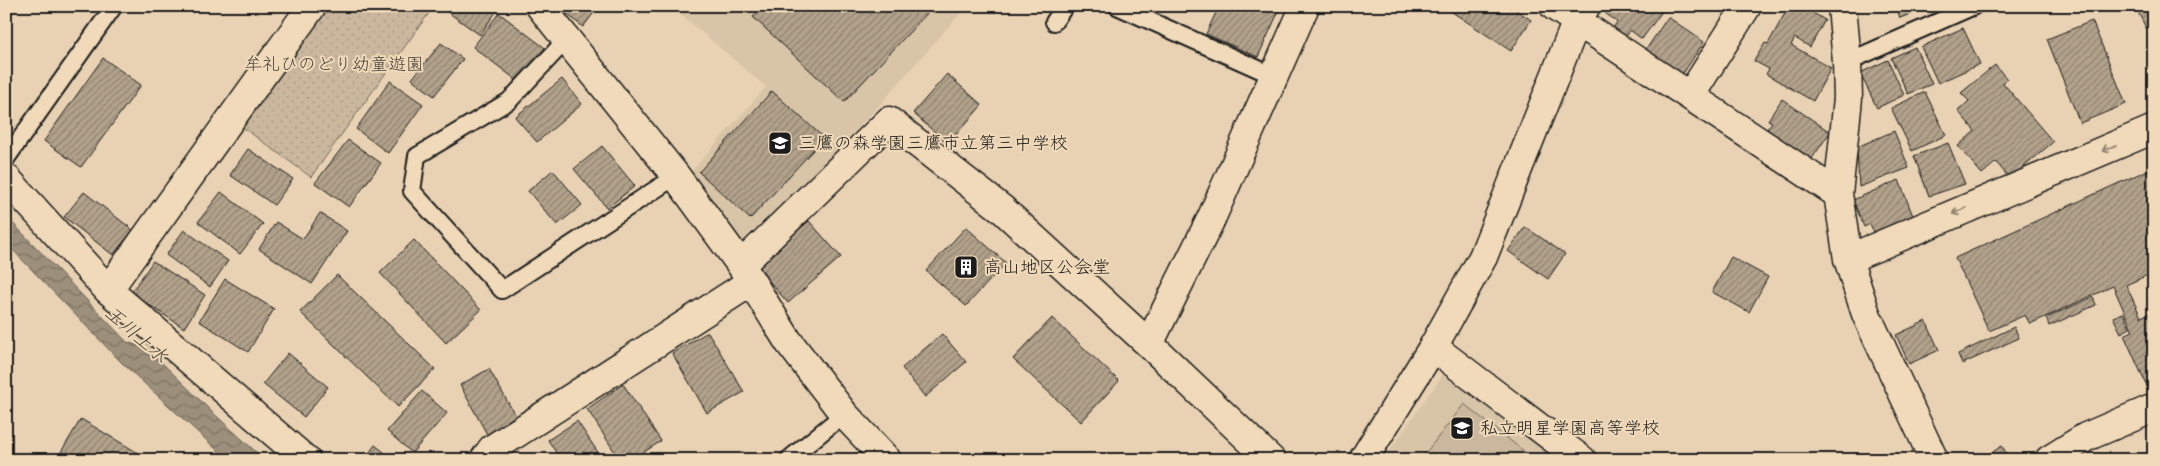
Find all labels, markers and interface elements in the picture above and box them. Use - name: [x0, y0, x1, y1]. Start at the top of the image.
- park label: 牟礼ひのどり幼童遊園: [244, 52, 424, 77]
- school or university icon: 三鷹の森学園三鷹市立第三中学校: [767, 130, 793, 156]
- place label: 三鷹の森学園三鷹市立第三中学校: [798, 131, 1068, 156]
- one-way arrow: [2102, 143, 2117, 153]
- one-way arrow: [1952, 207, 1967, 217]
- building icon: 高山地区公会堂: [953, 254, 979, 280]
- place label: 高山地区公会堂: [984, 255, 1110, 280]
- water label: 玉川上水: [98, 300, 174, 370]
- school or university icon: 私立明星学園高等学校: [1449, 415, 1475, 441]
- place label: 私立明星学園高等学校: [1480, 416, 1660, 441]

